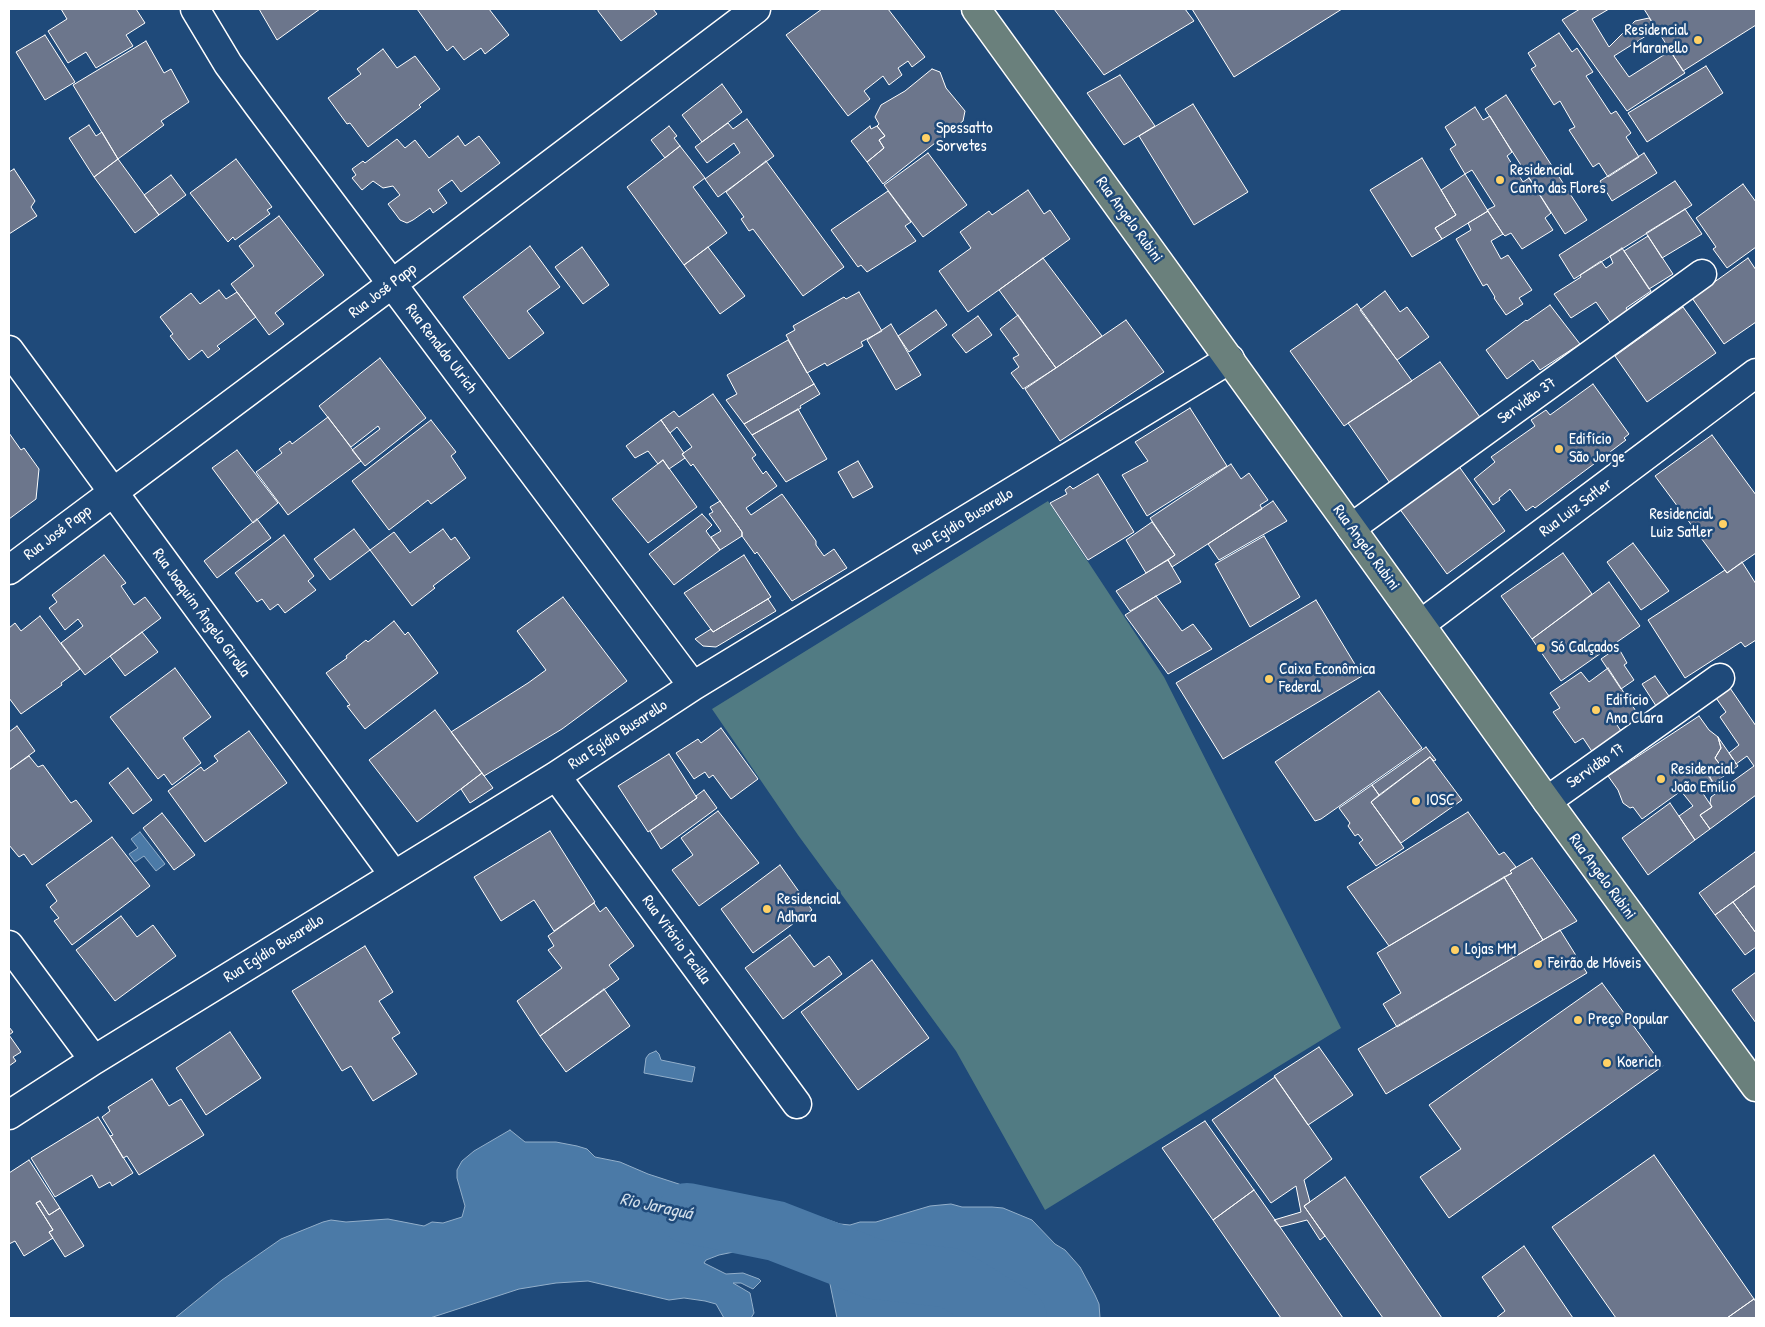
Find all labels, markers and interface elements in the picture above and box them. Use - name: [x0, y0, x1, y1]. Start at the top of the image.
- place label: Residencial Maranello: [1624, 21, 1688, 59]
- marker: Residencial Maranello: [1692, 34, 1704, 46]
- place label: Spessatto Sorvetes: [936, 119, 993, 157]
- marker: Spessatto Sorvetes: [920, 132, 932, 144]
- place label: Residencial Canto das Flores: [1510, 161, 1606, 199]
- street label: Rua Angelo Rubini: [1091, 173, 1167, 267]
- marker: Residencial Canto das Flores: [1494, 174, 1506, 186]
- street label: Rua José Papp: [345, 259, 421, 323]
- street label: Rua Renaldo Ulrich: [401, 300, 481, 398]
- street label: Servidão 37: [1494, 373, 1560, 429]
- place label: Edifício São Jorge: [1569, 430, 1625, 468]
- marker: Edifício São Jorge: [1553, 443, 1565, 455]
- street label: Rua Luiz Satler: [1536, 474, 1616, 542]
- street label: Rua Egídio Busarello: [909, 484, 1017, 560]
- street label: Rua José Papp: [20, 501, 96, 565]
- street label: Rua Angelo Rubini: [1328, 501, 1404, 595]
- place label: Residencial Luiz Satler: [1649, 505, 1713, 543]
- marker: Residencial Luiz Satler: [1717, 518, 1729, 530]
- street label: Rua Joaquim Ângelo Girolla: [148, 545, 254, 681]
- place label: Só Calçados: [1551, 638, 1619, 658]
- marker: Só Calçados: [1535, 642, 1547, 654]
- place label: Caixa Econômica Federal: [1279, 660, 1375, 698]
- marker: Caixa Econômica Federal: [1263, 673, 1275, 685]
- place label: Edifício Ana Clara: [1606, 691, 1663, 729]
- street label: Rua Egídio Busarello: [565, 696, 671, 774]
- marker: Edifício Ana Clara: [1590, 704, 1602, 716]
- street label: Servidão 17: [1563, 739, 1629, 793]
- place label: Residencial João Emilio: [1671, 760, 1736, 798]
- marker: Residencial João Emilio: [1655, 773, 1667, 785]
- place label: IOSC: [1426, 791, 1455, 811]
- marker: IOSC: [1410, 795, 1422, 807]
- street label: Rua Angelo Rubini: [1564, 830, 1640, 924]
- place label: Residencial Adhara: [777, 890, 841, 928]
- street label: Rua Vitório Tecilla: [637, 892, 715, 988]
- marker: Residencial Adhara: [761, 903, 773, 915]
- street label: Rua Egídio Busarello: [221, 911, 327, 987]
- place label: Lojas MM: [1465, 940, 1516, 960]
- marker: Lojas MM: [1449, 944, 1461, 956]
- place label: Feirão de Móveis: [1548, 954, 1641, 974]
- marker: Feirão de Móveis: [1532, 958, 1544, 970]
- place label: Preço Popular: [1588, 1010, 1669, 1030]
- marker: Preço Popular: [1572, 1014, 1584, 1026]
- place label: Koerich: [1617, 1053, 1661, 1073]
- marker: Koerich: [1601, 1057, 1613, 1069]
- water label: Rio Jaraguá: [618, 1189, 694, 1225]

